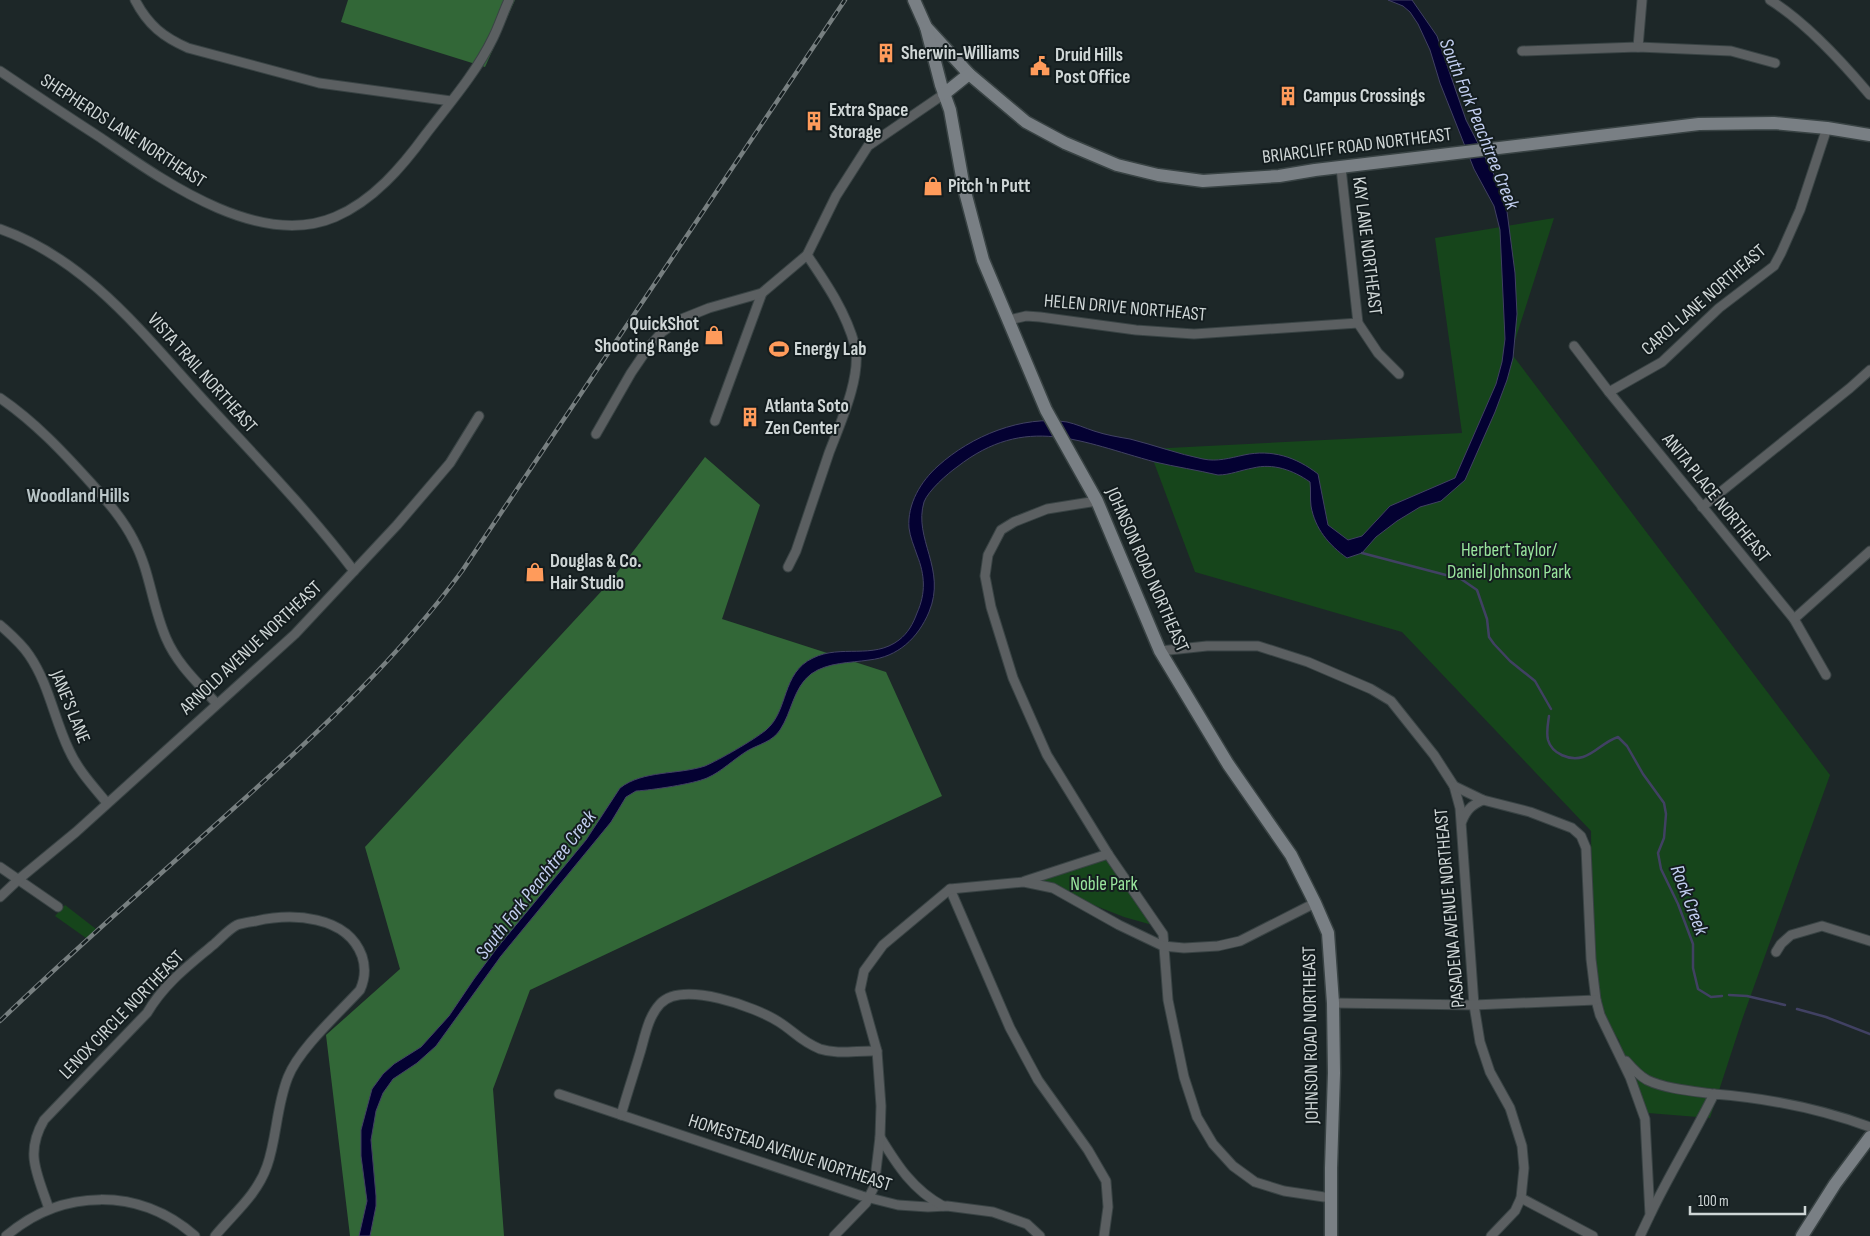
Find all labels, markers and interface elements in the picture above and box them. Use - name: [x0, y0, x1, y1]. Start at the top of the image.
- water label: South Fork Peachtree Creek: [1434, 35, 1524, 213]
- building icon: Sherwin-Williams: [875, 42, 897, 64]
- place label: Sherwin-Williams: [901, 42, 1020, 65]
- place label: Druid Hills Post Office: [1055, 44, 1130, 89]
- public building icon: Druid Hills Post Office: [1029, 55, 1051, 77]
- street label: SHEPHERDS LANE NORTHEAST: [36, 69, 210, 193]
- building icon: Campus Crossings: [1277, 85, 1299, 107]
- place label: Campus Crossings: [1303, 85, 1425, 108]
- place label: Extra Space Storage: [829, 99, 908, 144]
- building icon: Extra Space Storage: [803, 110, 825, 132]
- street label: BRIARCLIFF ROAD NORTHEAST: [1261, 123, 1453, 169]
- shop icon: Pitch 'n Putt: [922, 175, 944, 197]
- place label: Pitch 'n Putt: [948, 175, 1030, 198]
- street label: KAY LANE NORTHEAST: [1347, 175, 1387, 317]
- street label: CAROL LANE NORTHEAST: [1637, 239, 1771, 360]
- street label: HELEN DRIVE NORTHEAST: [1043, 289, 1207, 327]
- street label: VISTA TRAIL NORTHEAST: [142, 308, 262, 438]
- place label: QuickShot Shooting Range: [595, 313, 699, 358]
- shop icon: QuickShot Shooting Range: [703, 324, 725, 346]
- sports icon: Energy Lab: [768, 338, 790, 360]
- place label: Energy Lab: [794, 338, 866, 361]
- place label: Atlanta Soto Zen Center: [764, 395, 849, 440]
- building icon: Atlanta Soto Zen Center: [739, 406, 761, 428]
- street label: ANITA PLACE NORTHEAST: [1656, 428, 1775, 567]
- street label: JOHNSON ROAD NORTHEAST: [1100, 483, 1194, 656]
- district label: Woodland Hills: [26, 484, 130, 508]
- park label: Herbert Taylor/ Daniel Johnson Park: [1447, 539, 1572, 584]
- place label: Douglas & Co. Hair Studio: [550, 550, 641, 595]
- shop icon: Douglas & Co. Hair Studio: [524, 561, 546, 583]
- street label: ARNOLD AVENUE NORTHEAST: [175, 576, 327, 720]
- street label: JANE'S LANE: [45, 666, 95, 747]
- water label: South Fork Peachtree Creek: [471, 805, 602, 964]
- street label: PASADENA AVENUE NORTHEAST: [1430, 807, 1470, 1009]
- water label: Rock Creek: [1665, 862, 1714, 939]
- park label: Noble Park: [1070, 873, 1138, 896]
- street label: LENOX CIRCLE NORTHEAST: [55, 946, 189, 1084]
- street label: JOHNSON ROAD NORTHEAST: [1298, 946, 1324, 1125]
- street label: HOMESTEAD AVENUE NORTHEAST: [685, 1109, 895, 1197]
- scale bar: [1690, 1184, 1805, 1216]
- text: 100 m: [1698, 1192, 1729, 1211]

